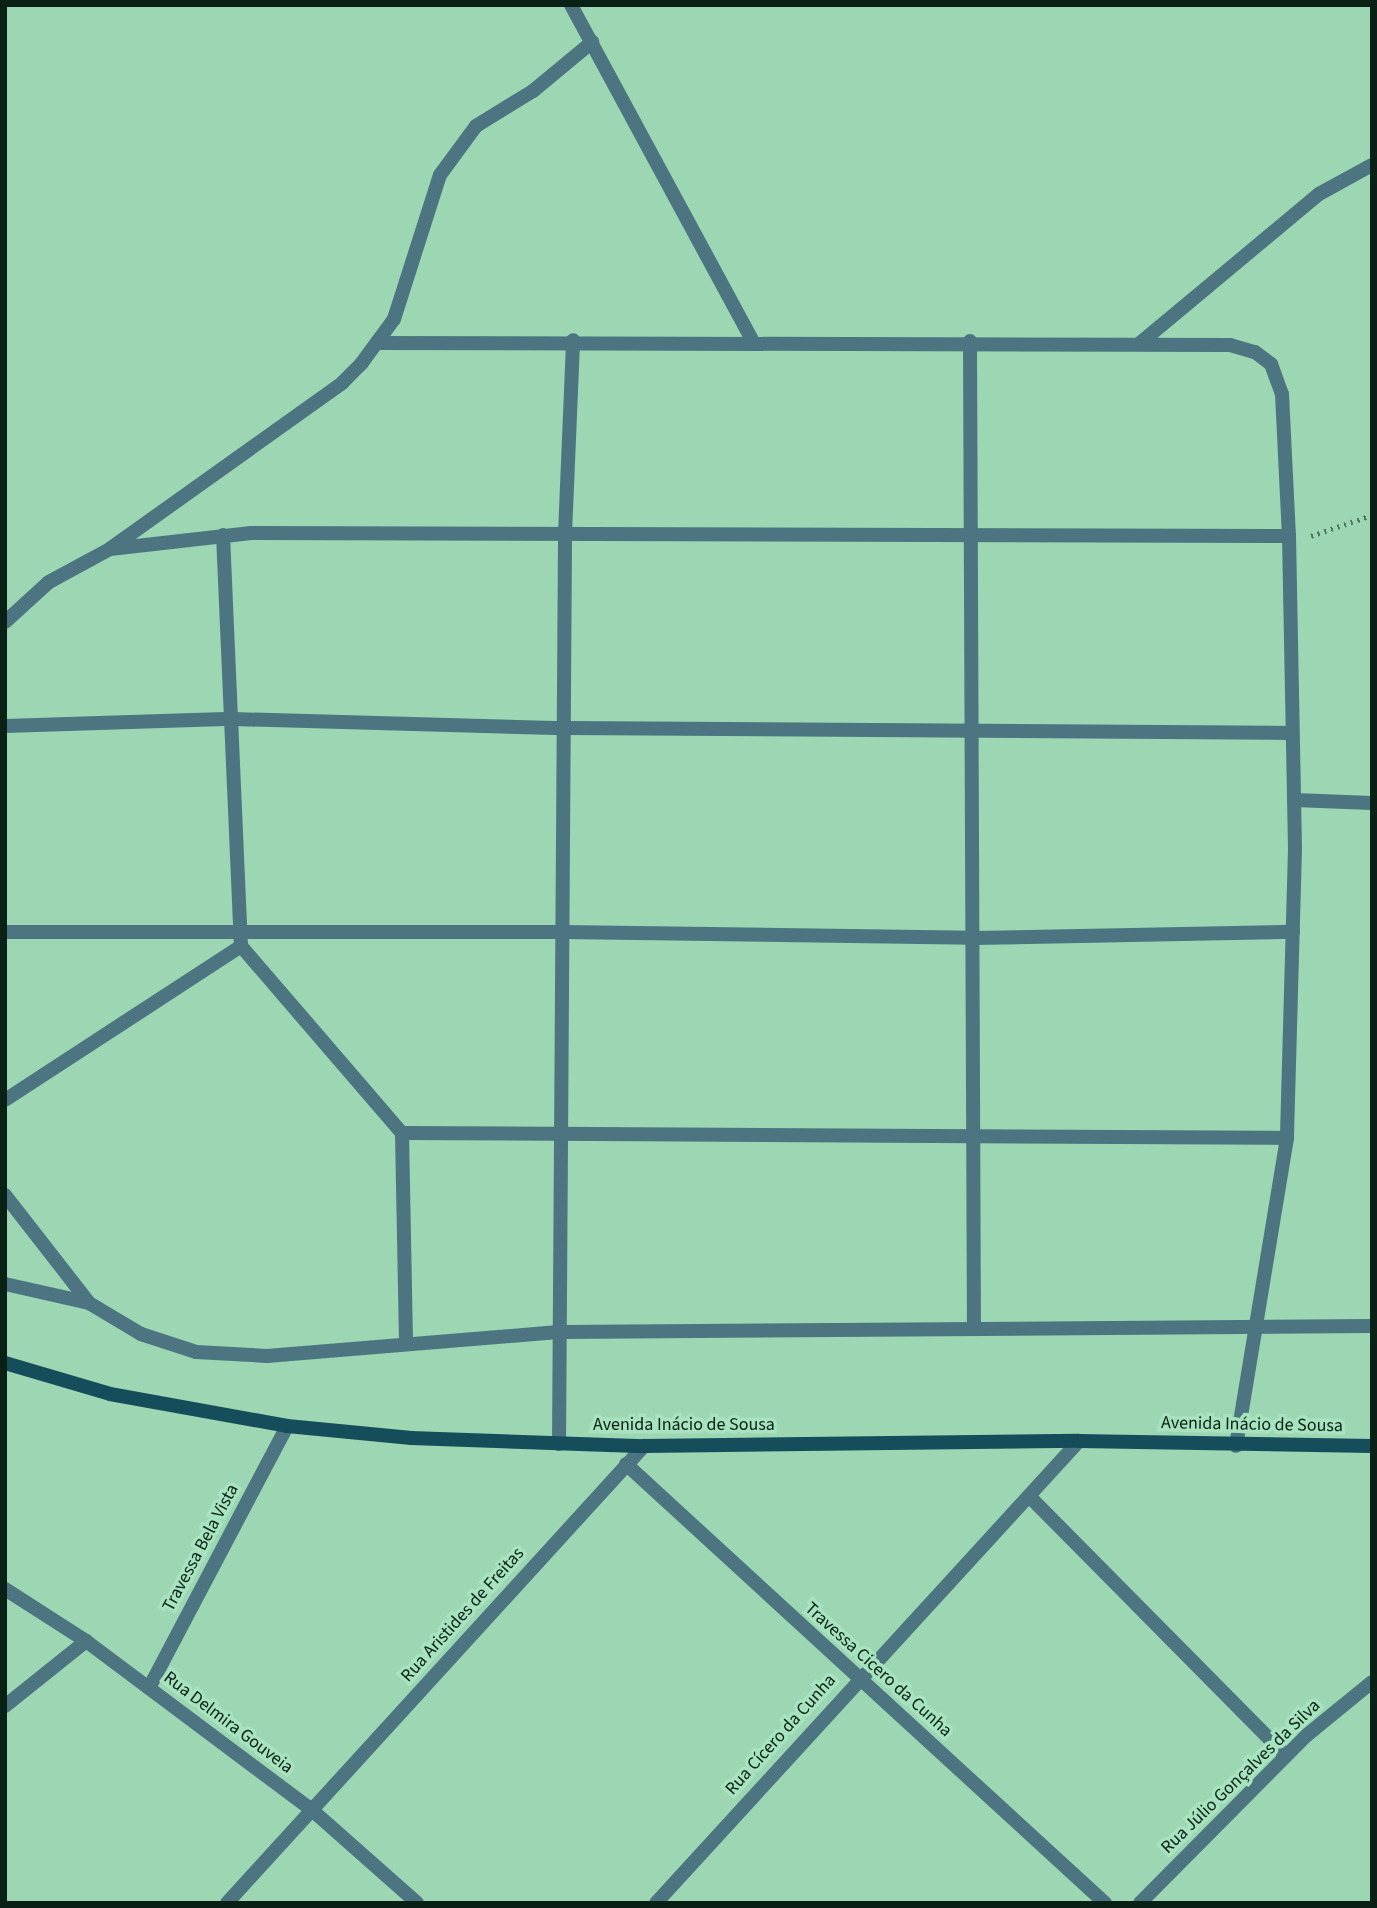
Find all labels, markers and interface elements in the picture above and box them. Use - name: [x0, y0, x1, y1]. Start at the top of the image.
- street label: Avenida Inácio de Sousa: [1161, 1413, 1343, 1437]
- street label: Avenida Inácio de Sousa: [593, 1414, 775, 1436]
- street label: Travessa Bela Vista: [158, 1481, 244, 1615]
- street label: Rua Aristides de Freitas: [397, 1543, 529, 1687]
- street label: Travessa Cicero da Cunha: [800, 1598, 956, 1742]
- street label: Rua Delmira Gouveia: [159, 1667, 297, 1779]
- street label: Rua Cícero da Cunha: [721, 1670, 841, 1800]
- street label: Rua Júlio Gonçalves da Silva: [1157, 1695, 1325, 1859]

